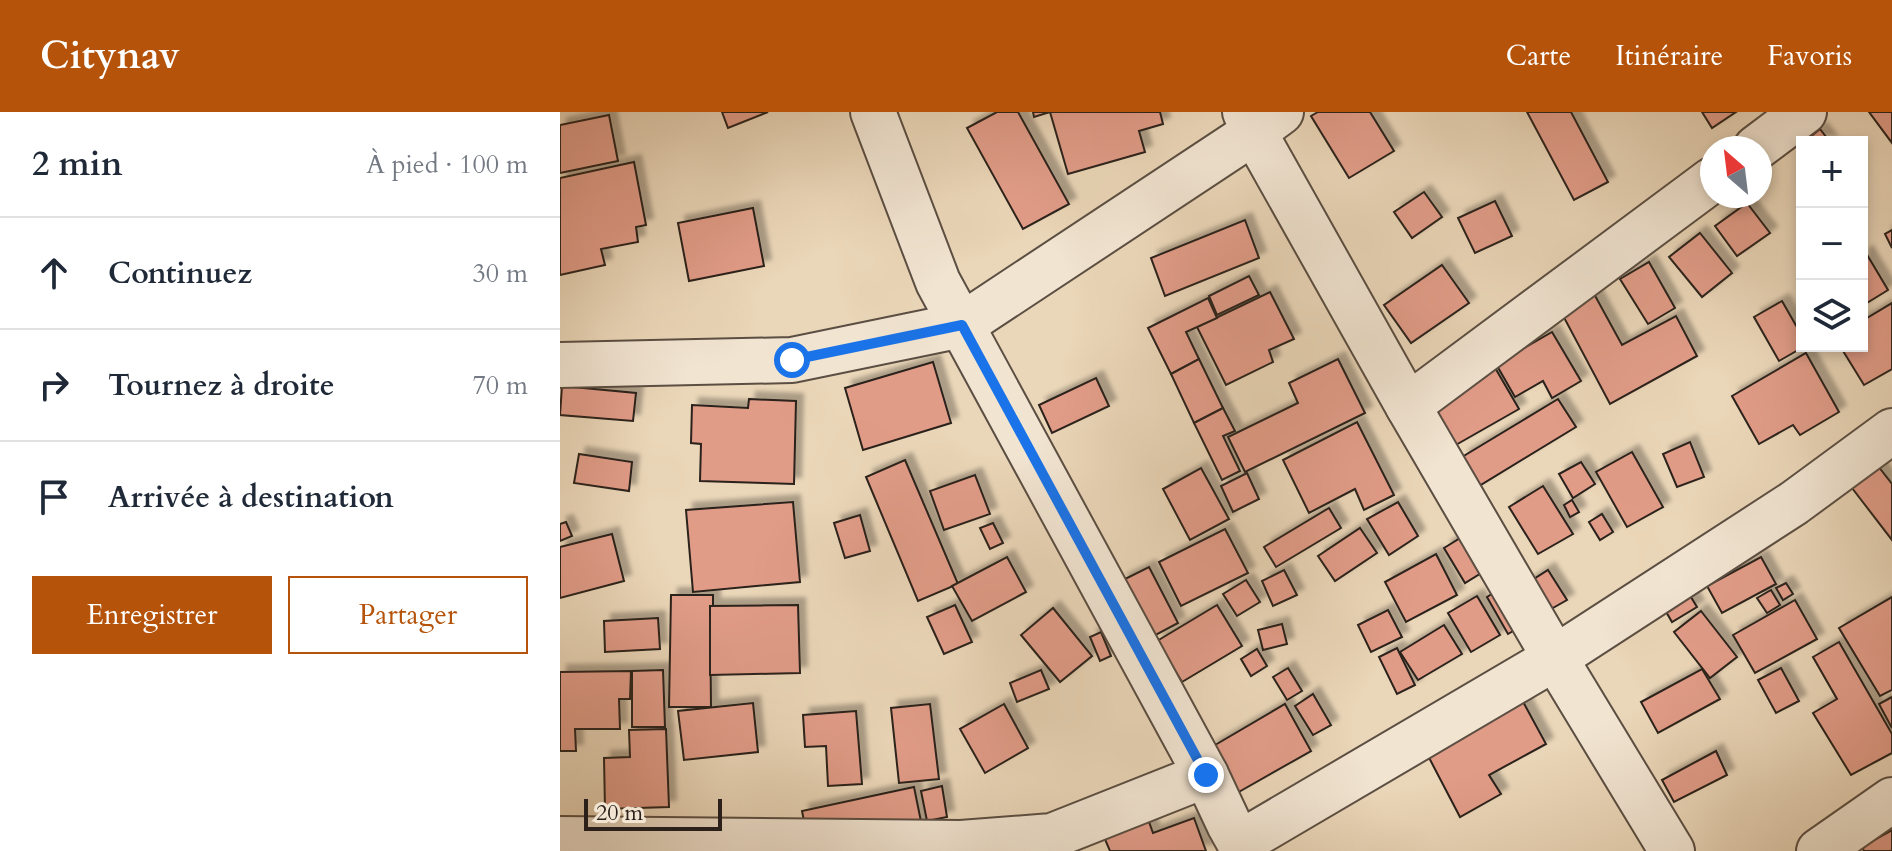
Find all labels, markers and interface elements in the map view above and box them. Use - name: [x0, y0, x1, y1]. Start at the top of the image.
- text: Citynav: [40, 30, 180, 82]
- text: Carte: [1506, 37, 1571, 75]
- text: Itinéraire: [1615, 37, 1723, 75]
- text: Favoris: [1767, 37, 1852, 75]
- north arrow: [1700, 136, 1772, 208]
- map controls: [1796, 136, 1868, 352]
- button: +: [1796, 136, 1868, 208]
- text: 2 min: [32, 141, 123, 187]
- text: À pied · 100 m: [366, 147, 528, 182]
- button: −: [1796, 208, 1868, 280]
- icon: ahead: [32, 251, 76, 295]
- text: Continuez: [108, 253, 252, 294]
- text: 30 m: [472, 256, 528, 291]
- button: layers: [1796, 280, 1868, 352]
- route start: [774, 342, 810, 378]
- icon: right: [32, 363, 76, 407]
- text: Tournez à droite: [108, 365, 335, 406]
- text: 70 m: [472, 368, 528, 403]
- icon: arrive: [32, 475, 76, 519]
- text: Arrivée à destination: [108, 477, 394, 518]
- button: Enregistrer: [32, 576, 272, 654]
- button: Partager: [288, 576, 528, 654]
- route end: [1188, 757, 1224, 793]
- scale bar: [584, 795, 722, 831]
- text: 20 m: [596, 798, 643, 828]

